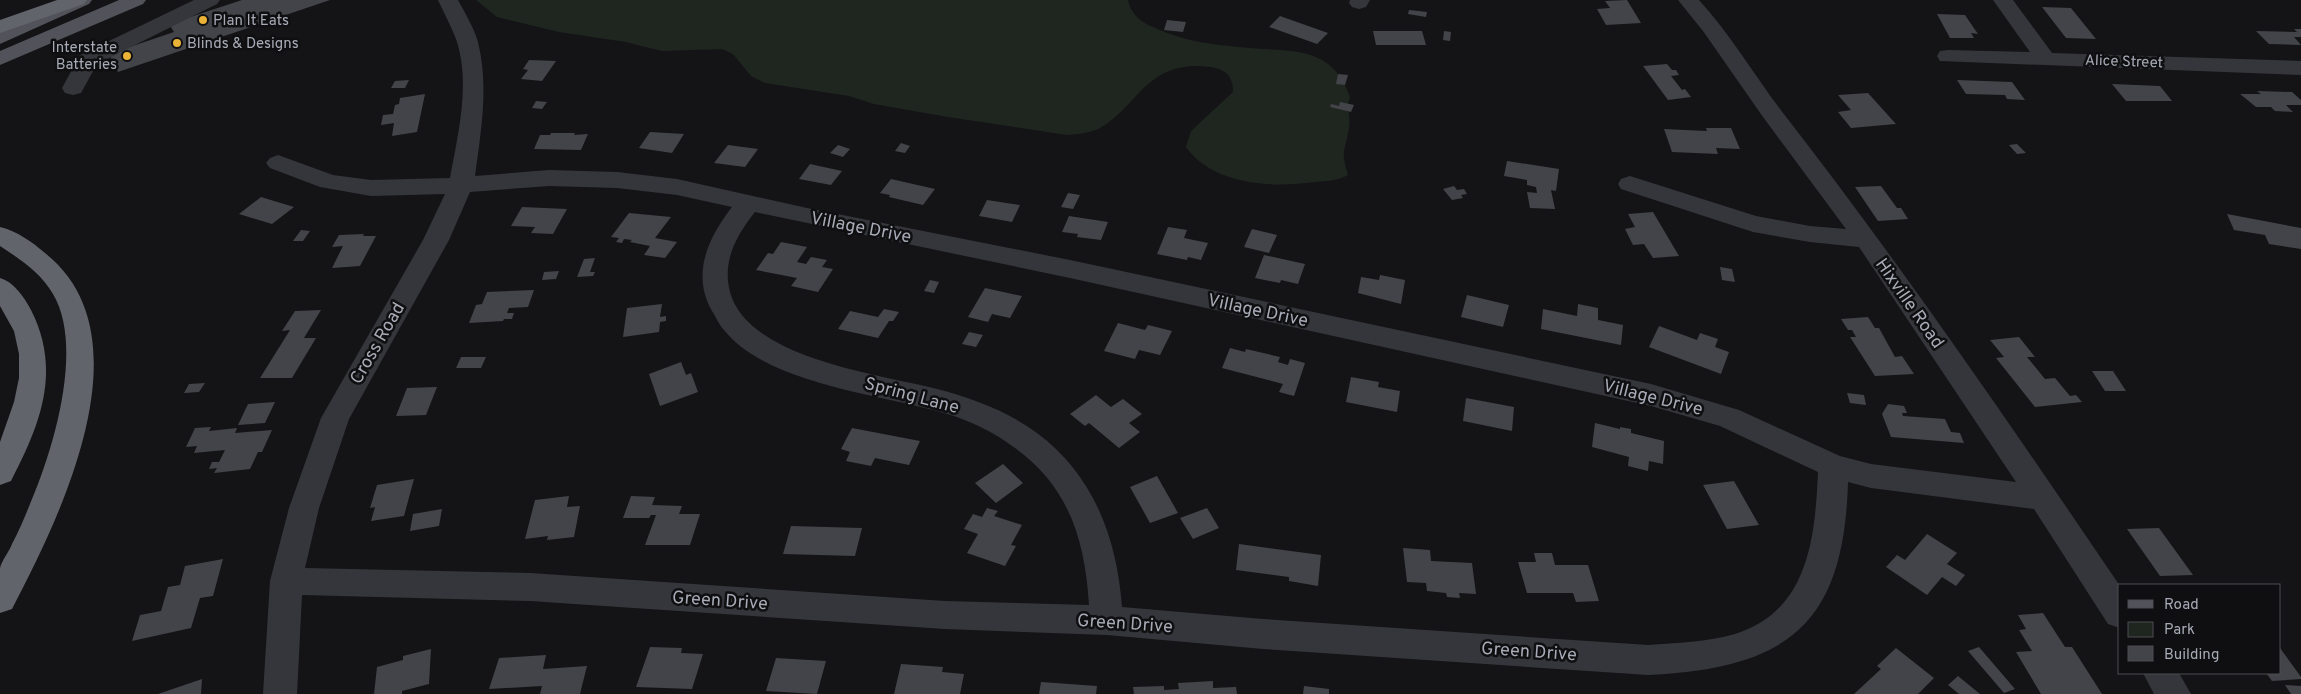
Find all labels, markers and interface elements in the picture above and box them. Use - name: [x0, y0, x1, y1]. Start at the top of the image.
- place label: Plan It Eats: [213, 12, 289, 31]
- marker: Plan It Eats: [197, 14, 209, 26]
- place label: Blinds & Designs: [187, 35, 299, 54]
- marker: Blinds & Designs: [171, 37, 183, 49]
- place label: Interstate Batteries: [51, 39, 117, 75]
- marker: Interstate Batteries: [121, 50, 133, 62]
- street label: Alice Street: [2084, 52, 2163, 73]
- street label: Village Drive: [808, 207, 913, 250]
- street label: Hixville Road: [1869, 254, 1948, 353]
- street label: Village Drive: [1205, 290, 1310, 333]
- street label: Cross Road: [346, 299, 411, 389]
- street label: Spring Lane: [862, 373, 961, 420]
- street label: Village Drive: [1600, 375, 1705, 422]
- legend: [2118, 584, 2281, 674]
- street label: Green Drive: [671, 587, 768, 616]
- text: Road: [2164, 596, 2199, 615]
- street label: Green Drive: [1076, 610, 1173, 639]
- text: Park: [2164, 621, 2195, 640]
- street label: Green Drive: [1480, 638, 1577, 667]
- text: Building: [2164, 646, 2219, 665]

